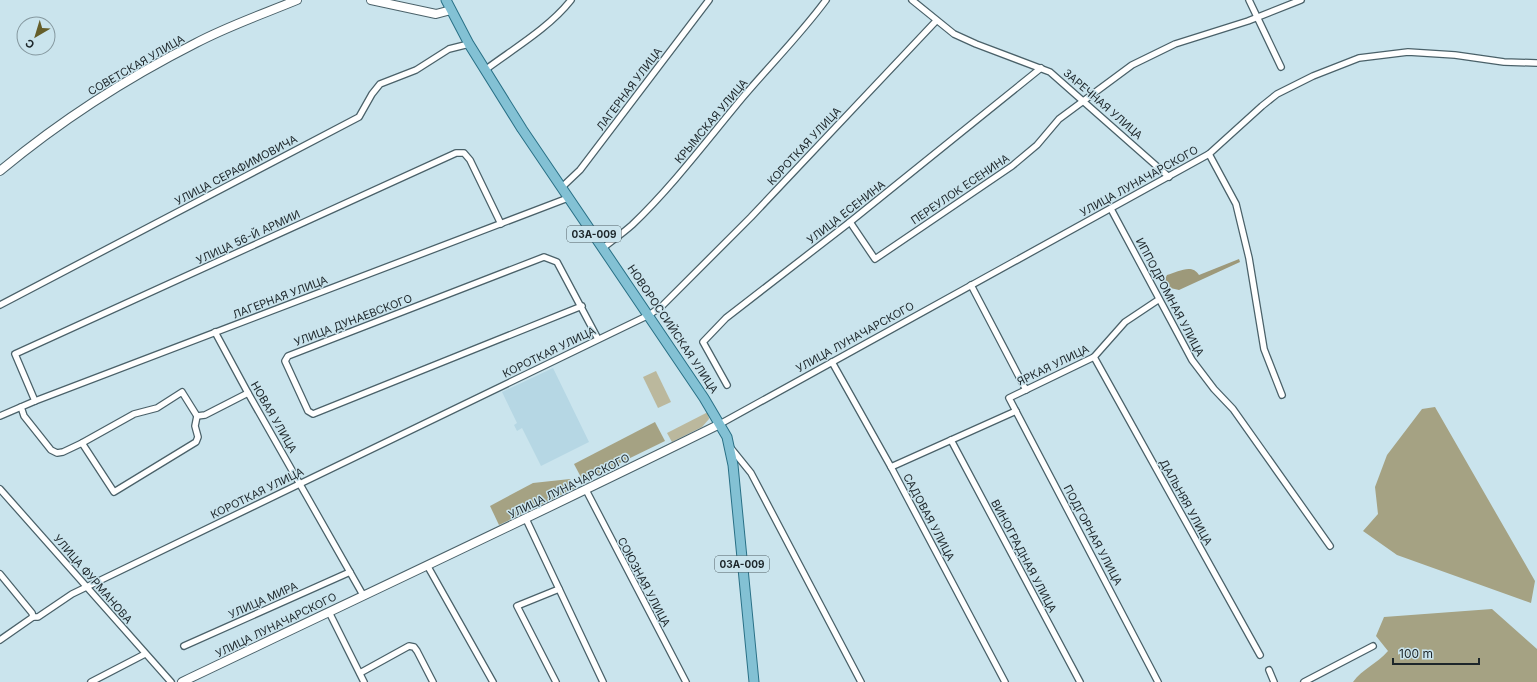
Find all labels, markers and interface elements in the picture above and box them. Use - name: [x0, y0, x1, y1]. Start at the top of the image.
- north arrow: [16, 16, 56, 56]
- street label: СОВЕТСКАЯ УЛИЦА: [85, 31, 187, 98]
- text: С: [22, 36, 37, 52]
- street label: ЛАГЕРНАЯ УЛИЦА: [593, 44, 665, 133]
- street label: ЗАРЕЧНАЯ УЛИЦА: [1060, 66, 1146, 143]
- street label: КРЫМСКАЯ УЛИЦА: [672, 76, 751, 166]
- street label: КОРОТКАЯ УЛИЦА: [764, 104, 844, 188]
- street label: УЛИЦА СЕРАФИМОВИЧА: [172, 132, 300, 208]
- street label: УЛИЦА ЛУНАЧАРСКОГО: [1077, 143, 1201, 219]
- street label: ПЕРЕУЛОК ЕСЕНИНА: [908, 151, 1012, 227]
- street label: УЛИЦА ЕСЕНИНА: [804, 177, 888, 247]
- street label: УЛИЦА 56-Й АРМИИ: [194, 207, 302, 267]
- road number: 03А-009: [567, 226, 621, 242]
- street label: ИППОДРОМНАЯ УЛИЦА: [1133, 235, 1207, 359]
- street label: НОВОРОССИЙСКАЯ УЛИЦА: [625, 262, 722, 396]
- street label: ЛАГЕРНАЯ УЛИЦА: [230, 272, 330, 322]
- street label: УЛИЦА ДУНАЕВСКОГО: [292, 291, 414, 349]
- street label: УЛИЦА ЛУНАЧАРСКОГО: [793, 299, 917, 375]
- street label: КОРОТКАЯ УЛИЦА: [500, 323, 598, 381]
- street label: ЯРКАЯ УЛИЦА: [1015, 341, 1092, 388]
- street label: НОВАЯ УЛИЦА: [248, 379, 300, 456]
- street label: УЛИЦА ЛУНАЧАРСКОГО: [506, 451, 632, 521]
- street label: ДАЛЬНЯЯ УЛИЦА: [1157, 456, 1216, 548]
- street label: КОРОТКАЯ УЛИЦА: [208, 464, 306, 522]
- street label: САДОВАЯ УЛИЦА: [900, 471, 958, 563]
- street label: ПОДГОРНАЯ УЛИЦА: [1061, 482, 1126, 588]
- street label: ВИНОГРАДНАЯ УЛИЦА: [988, 497, 1060, 615]
- street label: УЛИЦА ФУРМАНОВА: [50, 532, 136, 627]
- street label: СОЮЗНАЯ УЛИЦА: [615, 535, 674, 629]
- road number: 03А-009: [715, 556, 769, 572]
- street label: УЛИЦА МИРА: [226, 578, 300, 621]
- street label: УЛИЦА ЛУНАЧАРСКОГО: [213, 590, 339, 660]
- scale bar: [1393, 640, 1479, 666]
- text: 100 m: [1399, 646, 1433, 661]

